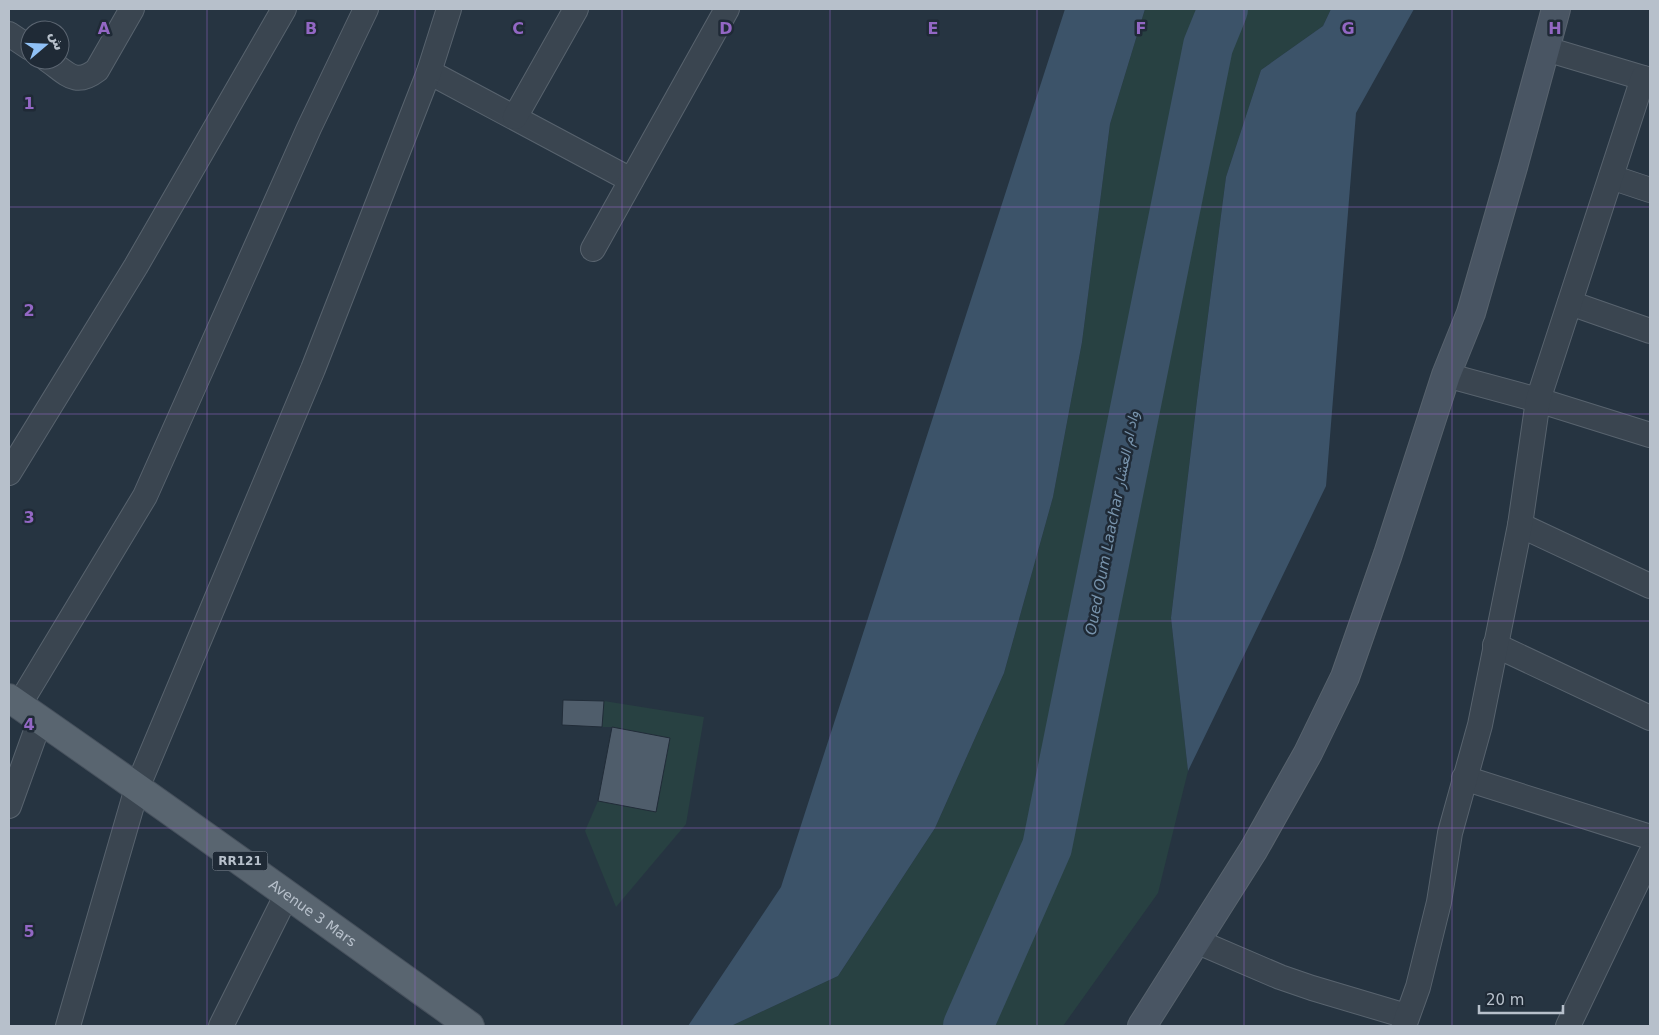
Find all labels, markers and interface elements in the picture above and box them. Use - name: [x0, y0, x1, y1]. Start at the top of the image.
- text: A: [98, 19, 111, 38]
- text: B: [305, 19, 317, 38]
- text: C: [512, 19, 524, 38]
- text: D: [719, 19, 733, 38]
- text: E: [928, 19, 938, 38]
- text: F: [1136, 19, 1146, 38]
- text: G: [1341, 19, 1355, 38]
- text: H: [1548, 19, 1562, 38]
- north arrow: [20, 20, 70, 70]
- text: ش: [47, 29, 68, 53]
- text: 1: [23, 94, 35, 113]
- text: 2: [23, 301, 35, 320]
- water label: Oued Oum Laachar واد ام العشار: [1081, 409, 1144, 637]
- text: 3: [23, 508, 35, 527]
- text: 4: [23, 715, 35, 734]
- road number: RR121: [212, 851, 268, 870]
- street label: Avenue 3 Mars: [266, 876, 359, 950]
- text: 5: [23, 922, 35, 941]
- scale bar: [1479, 982, 1563, 1014]
- text: 20 m: [1486, 991, 1524, 1009]

